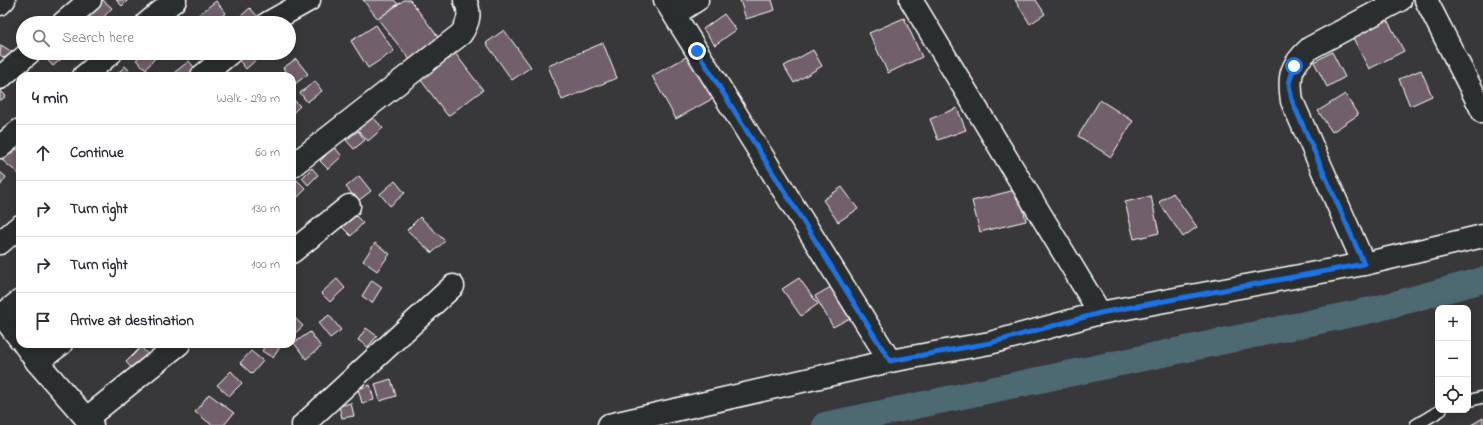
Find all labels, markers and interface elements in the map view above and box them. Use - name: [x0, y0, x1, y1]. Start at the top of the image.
- search box: [16, 16, 296, 60]
- icon: search: [30, 27, 52, 49]
- text: Search here: [62, 27, 134, 49]
- route end: [688, 42, 706, 60]
- route start: [1285, 57, 1303, 75]
- text: 4 min: [32, 86, 68, 111]
- text: Walk · 290 m: [216, 89, 280, 108]
- icon: ahead: [32, 142, 54, 164]
- text: Continue: [70, 142, 124, 164]
- text: 60 m: [255, 143, 280, 162]
- icon: right: [32, 198, 54, 220]
- text: Turn right: [70, 198, 128, 220]
- text: 130 m: [252, 199, 280, 218]
- icon: right: [32, 254, 54, 276]
- text: Turn right: [70, 254, 128, 276]
- text: 100 m: [251, 255, 280, 274]
- map controls: [1435, 305, 1471, 413]
- button: +: [1435, 305, 1471, 341]
- icon: arrive: [32, 310, 54, 332]
- text: Arrive at destination: [70, 310, 194, 332]
- button: −: [1435, 341, 1471, 377]
- button: locate: [1435, 377, 1471, 413]

